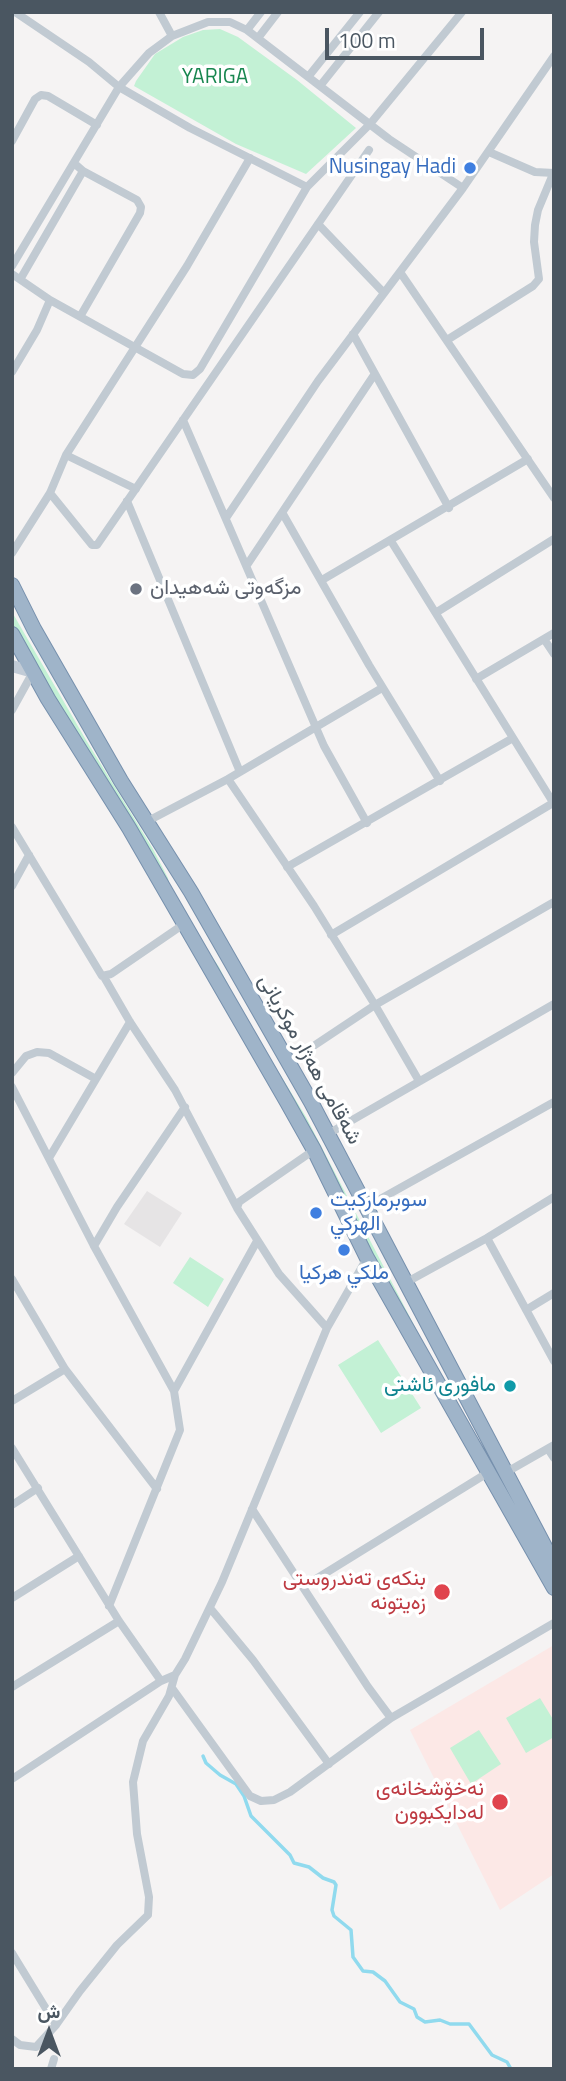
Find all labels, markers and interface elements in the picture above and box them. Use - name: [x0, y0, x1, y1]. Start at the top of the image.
- scale bar: [328, 14, 487, 58]
- text: 100 m: [338, 24, 395, 56]
- park label: YARIGA: [182, 65, 248, 91]
- place label: Nusingay Hadi: [329, 155, 456, 181]
- marker: Nusingay Hadi: [462, 160, 478, 176]
- place label: مزگەوتی شەهیدان: [150, 576, 301, 602]
- marker: مزگەوتی شەهیدان: [128, 581, 144, 597]
- street label: شەقامی ھەژار موکریانی: [252, 971, 366, 1149]
- place label: سوبرماركيت الهركي: [330, 1188, 427, 1238]
- marker: سوبرماركيت الهركي: [308, 1205, 324, 1221]
- marker: ملكي هركيا: [336, 1242, 352, 1258]
- place label: ملكي هركيا: [299, 1261, 389, 1287]
- place label: مافوری ئاشتی: [384, 1373, 496, 1399]
- marker: مافوری ئاشتی: [502, 1378, 518, 1394]
- place label: بنکەی تەندروستی زەیتونە: [283, 1567, 426, 1617]
- marker: بنکەی تەندروستی زەیتونە: [432, 1582, 452, 1602]
- place label: نەخۆشخانەی لەدایکبوون: [376, 1777, 484, 1827]
- marker: نەخۆشخانەی لەدایکبوون: [490, 1792, 510, 1812]
- text: ش: [38, 1996, 60, 2025]
- north arrow: [14, 1997, 84, 2067]

